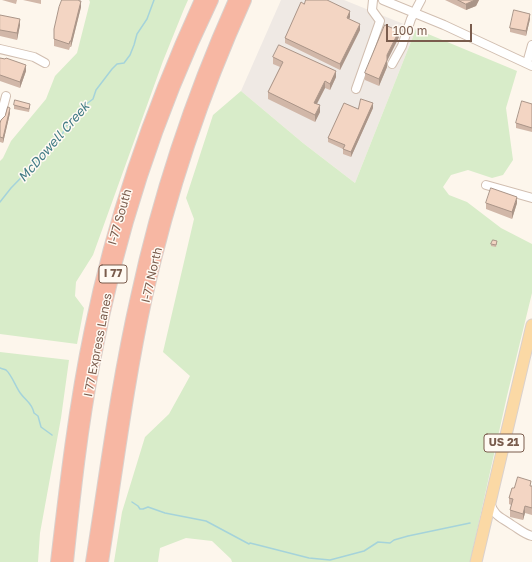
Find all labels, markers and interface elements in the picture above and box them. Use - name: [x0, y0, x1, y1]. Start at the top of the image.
- scale bar: [388, 16, 474, 42]
- text: 100 m: [393, 23, 427, 38]
- water label: McDowell Creek: [15, 99, 93, 185]
- street label: I-77 South: [105, 187, 135, 247]
- street label: I-77 North: [139, 246, 165, 304]
- road number: I 77: [99, 265, 127, 283]
- street label: I 77 Express Lanes: [81, 292, 115, 398]
- road number: US 21: [484, 434, 524, 452]

